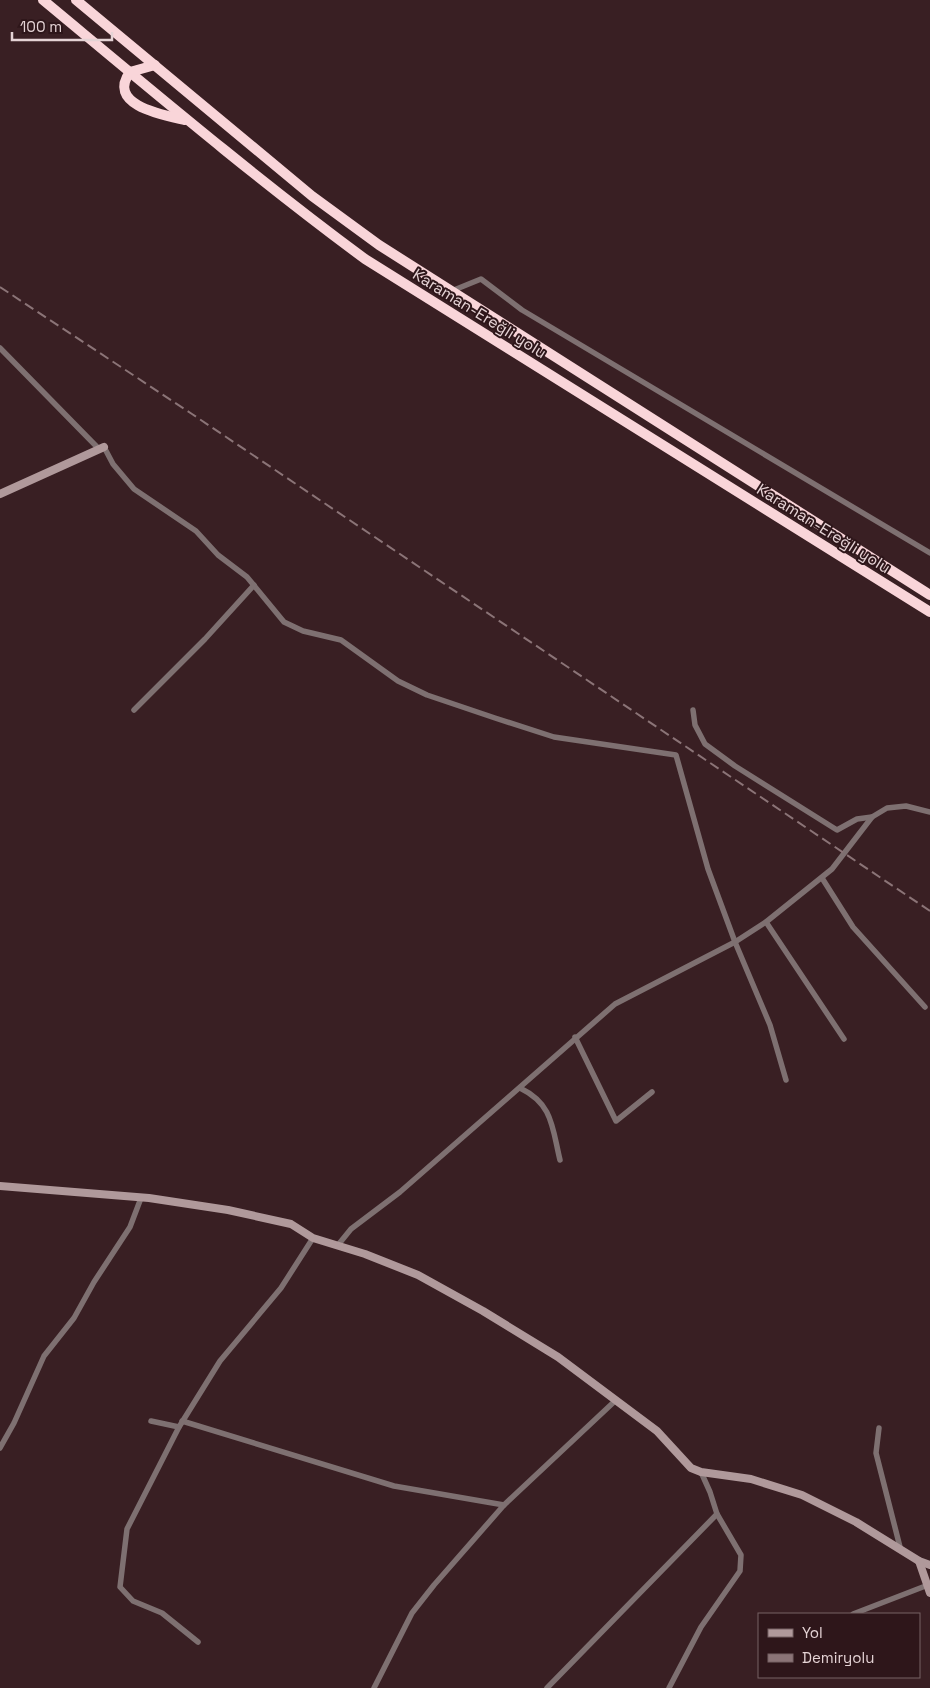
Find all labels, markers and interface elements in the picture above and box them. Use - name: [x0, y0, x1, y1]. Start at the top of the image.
- scale bar: [12, 10, 112, 42]
- text: 100 m: [20, 17, 62, 36]
- street label: Karaman-Ereğli yolu: [409, 264, 551, 363]
- street label: Karaman-Ereğli yolu: [753, 479, 895, 578]
- legend: [758, 1613, 920, 1678]
- text: Yol: [802, 1623, 823, 1642]
- text: Demiryolu: [802, 1648, 874, 1667]

